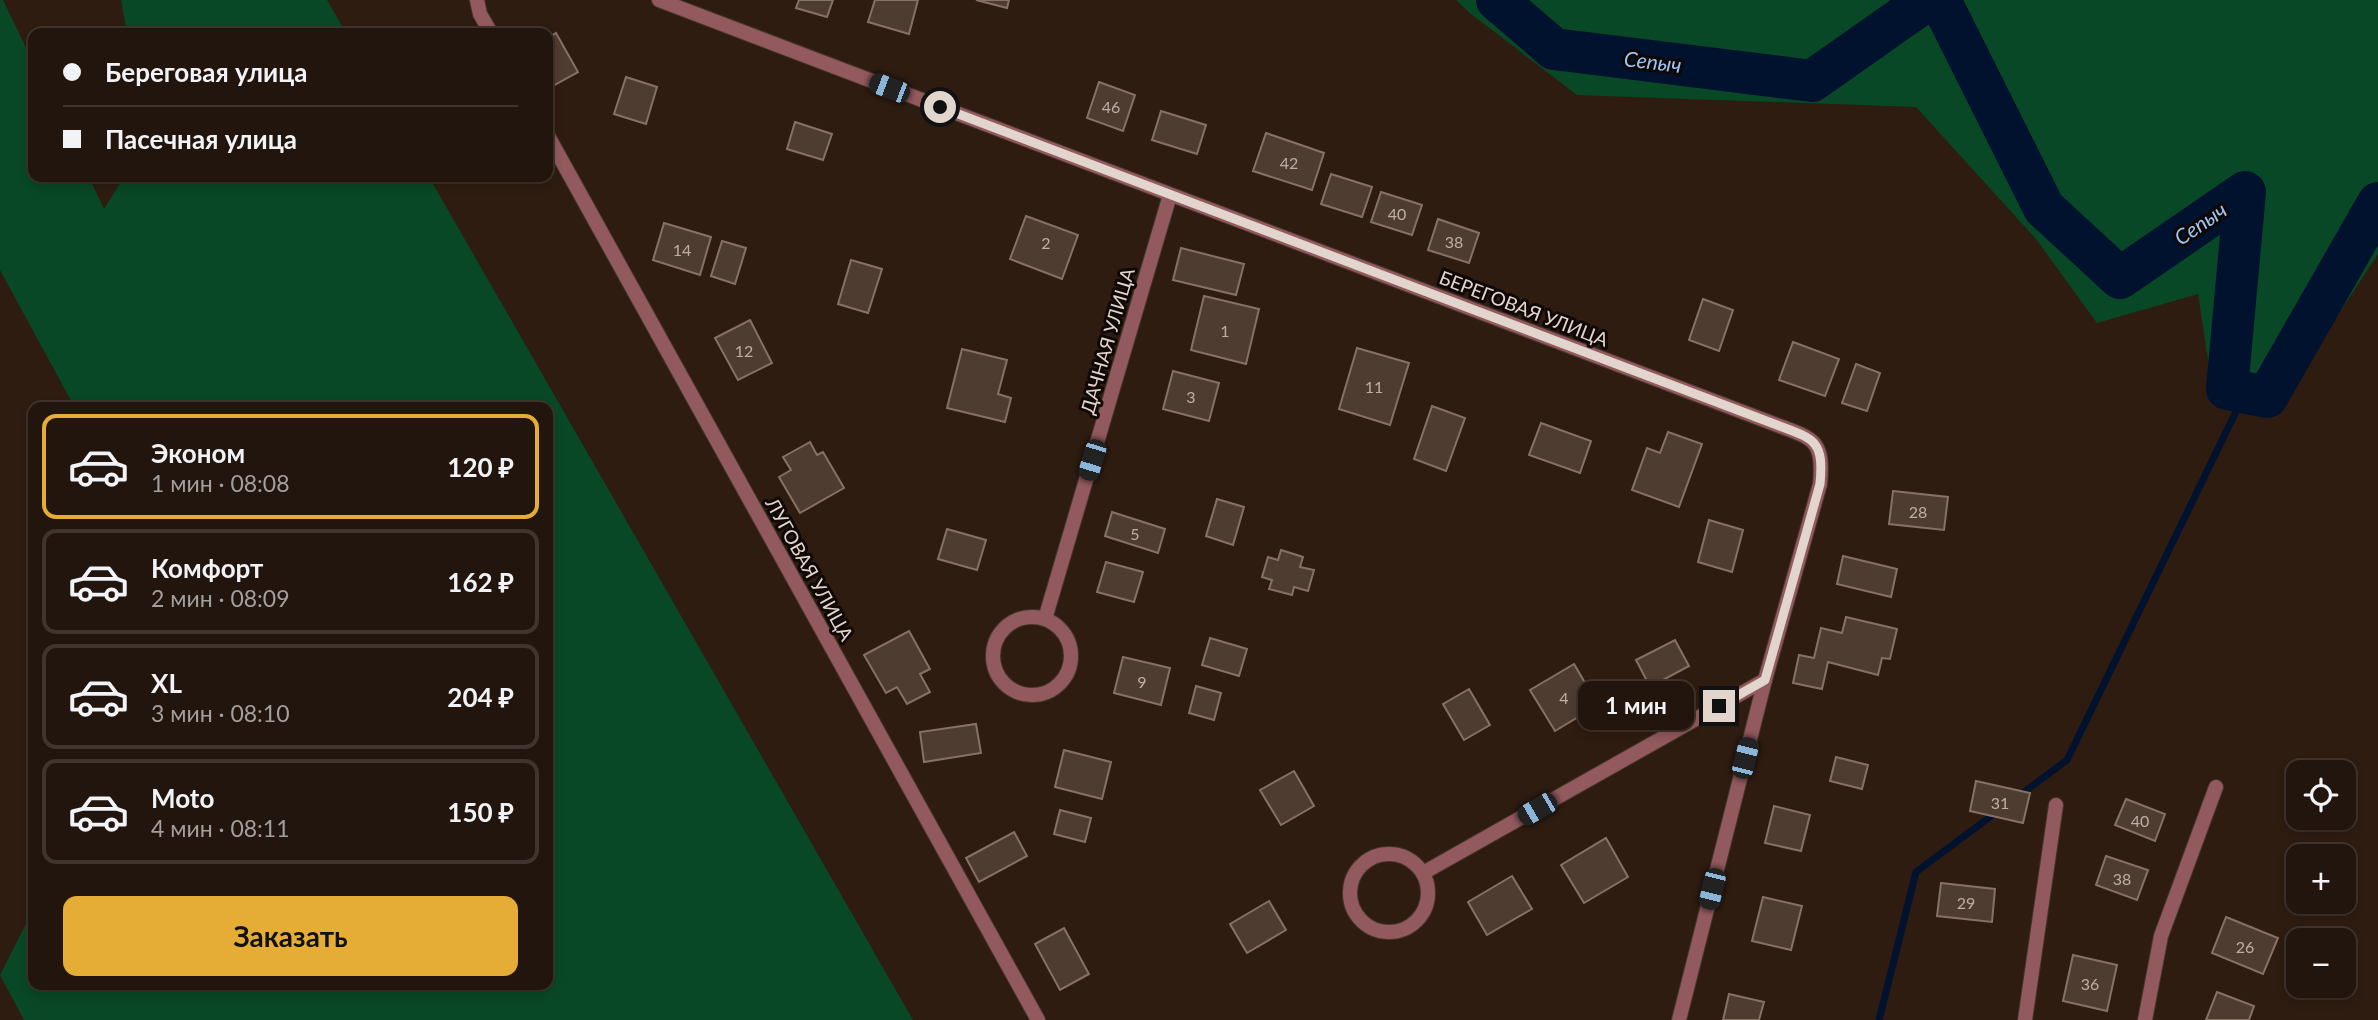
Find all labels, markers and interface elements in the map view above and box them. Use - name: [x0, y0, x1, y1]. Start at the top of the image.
- water label: Сепыч: [1623, 45, 1683, 77]
- text: Береговая улица: [105, 56, 308, 88]
- car: [866, 71, 913, 105]
- route start: [924, 91, 956, 123]
- house number: 46: [1102, 97, 1120, 116]
- text: Пасечная улица: [105, 123, 297, 155]
- house number: 42: [1280, 153, 1298, 172]
- water label: Сепыч: [2169, 197, 2231, 249]
- house number: 40: [1388, 204, 1406, 223]
- house number: 38: [1445, 232, 1463, 251]
- house number: 2: [1041, 233, 1051, 252]
- house number: 14: [673, 240, 691, 259]
- street label: ДАЧНАЯ УЛИЦА: [1075, 265, 1139, 417]
- street label: БЕРЕГОВАЯ УЛИЦА: [1436, 265, 1612, 351]
- house number: 1: [1220, 321, 1230, 340]
- house number: 12: [735, 341, 753, 360]
- house number: 11: [1365, 377, 1383, 396]
- house number: 3: [1186, 387, 1196, 406]
- icon: car: [67, 435, 130, 498]
- text: Эконом: [151, 437, 245, 469]
- car: [1076, 437, 1109, 483]
- text: 120 ₽: [447, 451, 514, 483]
- text: 1 мин · 08:08: [151, 469, 290, 497]
- street label: ЛУГОВАЯ УЛИЦА: [761, 493, 859, 645]
- house number: 28: [1909, 502, 1927, 521]
- house number: 5: [1130, 524, 1140, 543]
- icon: car: [67, 550, 130, 613]
- text: Комфорт: [151, 552, 263, 584]
- text: 162 ₽: [447, 566, 514, 598]
- text: 2 мин · 08:09: [151, 584, 290, 612]
- icon: car: [67, 665, 130, 728]
- text: XL: [151, 667, 182, 699]
- house number: 9: [1137, 672, 1147, 691]
- text: 204 ₽: [447, 681, 514, 713]
- callout: 1 мин: [1579, 682, 1694, 730]
- house number: 4: [1559, 688, 1569, 707]
- route end: [1703, 690, 1735, 722]
- text: 1 мин: [1605, 691, 1667, 719]
- text: 3 мин · 08:10: [151, 699, 290, 727]
- car: [1730, 735, 1761, 781]
- map controls: [2286, 760, 2356, 998]
- button: locate: [2286, 760, 2356, 830]
- icon: car: [67, 780, 130, 843]
- text: Moto: [151, 782, 214, 814]
- car: [1514, 789, 1561, 829]
- house number: 31: [1991, 793, 2009, 812]
- text: 150 ₽: [447, 796, 514, 828]
- house number: 40: [2131, 811, 2149, 830]
- text: 4 мин · 08:11: [151, 814, 290, 842]
- button: +: [2286, 844, 2356, 914]
- car: [1697, 866, 1728, 912]
- house number: 38: [2113, 869, 2131, 888]
- house number: 29: [1957, 893, 1975, 912]
- button: Заказать: [63, 896, 518, 976]
- button: −: [2286, 928, 2356, 998]
- house number: 26: [2236, 937, 2254, 956]
- house number: 36: [2081, 974, 2099, 993]

